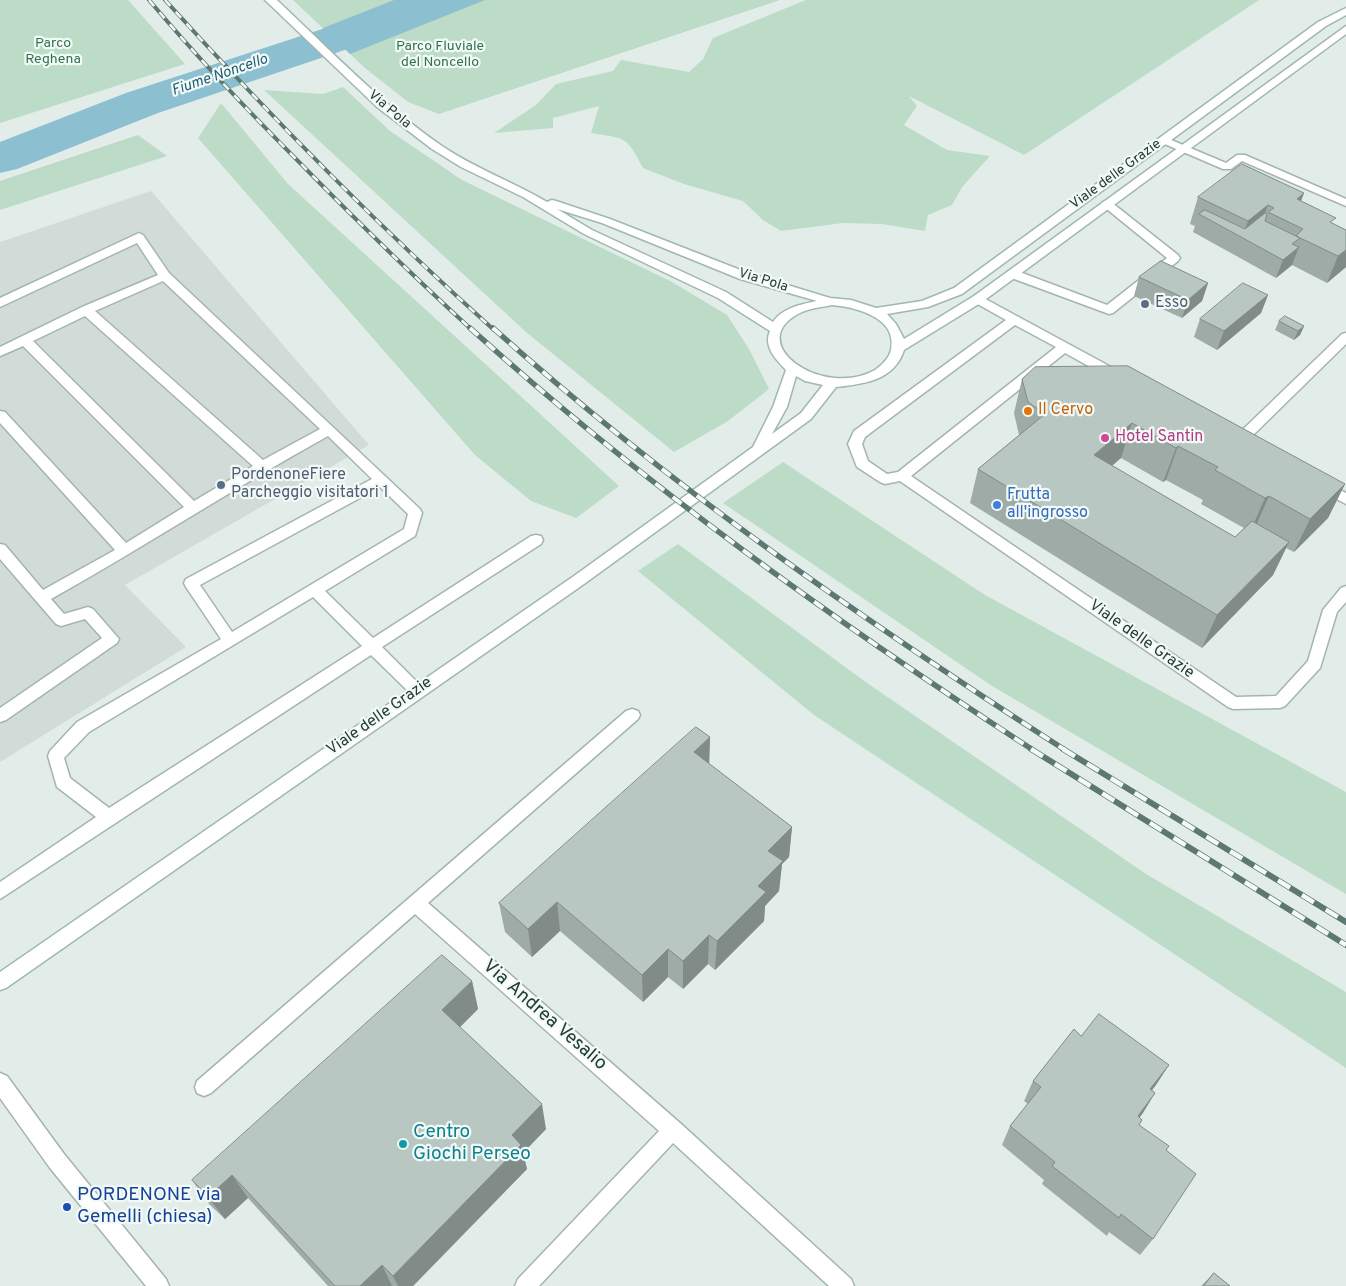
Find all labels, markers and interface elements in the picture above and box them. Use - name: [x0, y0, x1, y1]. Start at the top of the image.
- park label: Parco Reghena: [25, 36, 81, 68]
- park label: Parco Fluviale del Noncello: [396, 39, 484, 72]
- water label: Fiume Noncello: [170, 51, 270, 101]
- street label: Via Pola: [364, 87, 414, 133]
- street label: Viale delle Grazie: [1067, 136, 1165, 214]
- street label: Via Pola: [736, 266, 790, 296]
- place label: Esso: [1155, 294, 1188, 314]
- marker: Esso: [1139, 298, 1151, 310]
- place label: Il Cervo: [1038, 401, 1093, 421]
- marker: Il Cervo: [1022, 405, 1034, 417]
- place label: Hotel Santin: [1115, 428, 1203, 448]
- marker: Hotel Santin: [1099, 432, 1111, 444]
- place label: PordenoneFiere Parcheggio visitatori 1: [231, 466, 389, 504]
- marker: PordenoneFiere Parcheggio visitatori 1: [215, 479, 227, 491]
- place label: Frutta all'ingrosso: [1007, 486, 1088, 524]
- marker: Frutta all'ingrosso: [991, 499, 1003, 511]
- street label: Viale delle Grazie: [1085, 597, 1197, 683]
- street label: Viale delle Grazie: [324, 674, 436, 760]
- street label: Via Andrea Vesalio: [477, 956, 611, 1076]
- place label: Centro Giochi Perseo: [413, 1122, 531, 1166]
- marker: Centro Giochi Perseo: [397, 1138, 409, 1150]
- place label: PORDENONE via Gemelli (chiesa): [77, 1185, 220, 1229]
- marker: PORDENONE via Gemelli (chiesa): [61, 1201, 73, 1213]

